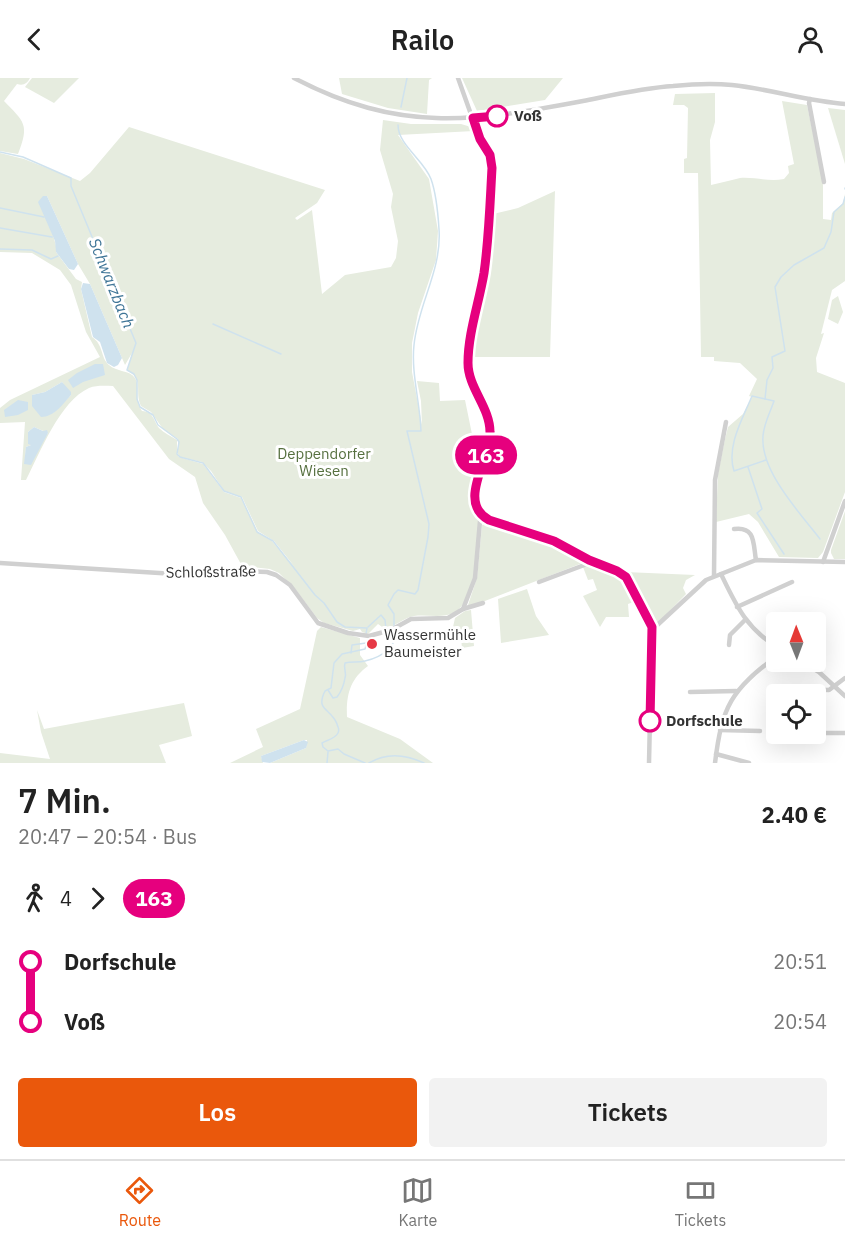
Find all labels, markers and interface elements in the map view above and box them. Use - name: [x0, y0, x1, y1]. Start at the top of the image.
- text: Railo: [391, 22, 454, 57]
- icon: back: [18, 23, 51, 56]
- icon: person: [794, 23, 827, 56]
- marker: Voß: [486, 105, 508, 127]
- place label: Voß: [514, 106, 542, 125]
- water label: Schwarzbach: [85, 235, 139, 331]
- line badge: 163: [452, 436, 520, 475]
- text: 163: [467, 441, 505, 469]
- park label: Deppendorfer Wiesen: [277, 444, 371, 480]
- street label: Schloßstraße: [166, 561, 256, 582]
- north arrow: [766, 612, 826, 672]
- map controls: [766, 612, 826, 744]
- place label: Wassermühle Baumeister: [384, 625, 476, 661]
- marker: Wassermühle Baumeister: [365, 637, 379, 651]
- button: locate: [766, 684, 826, 744]
- marker: Dorfschule: [639, 710, 661, 732]
- place label: Dorfschule: [666, 711, 743, 730]
- text: 7 Min.: [18, 779, 111, 822]
- text: 2.40 €: [762, 800, 827, 829]
- text: 20:47 – 20:54 · Bus: [18, 823, 197, 850]
- icon: walk: [18, 882, 51, 915]
- icon: forward: [81, 882, 114, 915]
- text: 163: [135, 884, 173, 912]
- text: 4: [60, 885, 72, 912]
- text: Dorfschule: [64, 947, 177, 976]
- text: 20:51: [773, 948, 827, 975]
- text: Voß: [64, 1007, 105, 1036]
- text: 20:54: [773, 1008, 827, 1035]
- button: Los: [18, 1078, 417, 1147]
- button: Tickets: [429, 1078, 827, 1147]
- tab: Route: [119, 1174, 161, 1230]
- tab: Karte: [399, 1174, 437, 1230]
- tab: Tickets: [675, 1174, 726, 1230]

